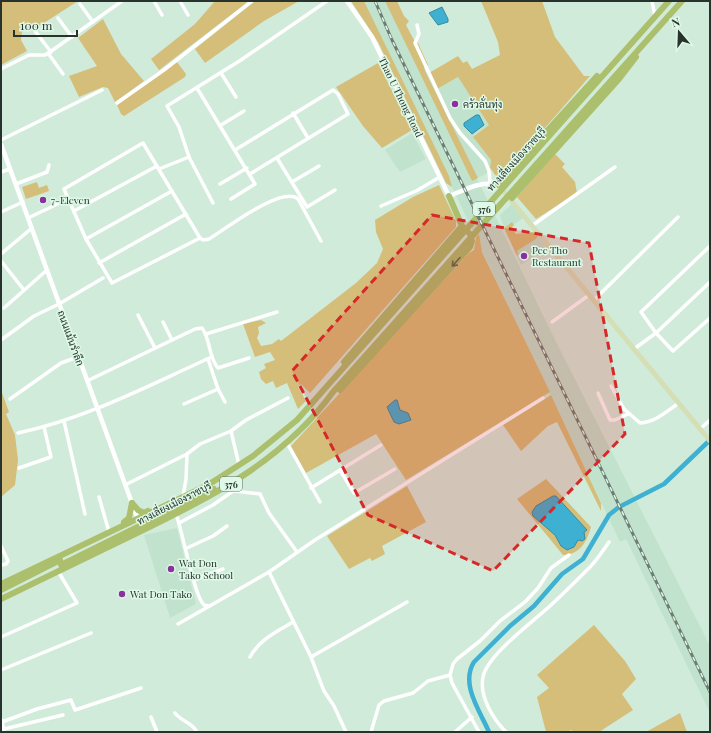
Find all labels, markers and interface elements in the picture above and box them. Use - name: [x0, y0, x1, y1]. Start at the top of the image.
- scale bar: [14, 12, 77, 38]
- north arrow: [659, 12, 699, 52]
- text: N: [669, 14, 682, 30]
- text: 100 m: [20, 17, 53, 33]
- street label: Thao U Thong Road: [375, 54, 427, 140]
- place label: ครัวลั่นทุ่ง: [463, 96, 502, 112]
- marker: ครัวลั่นทุ่ง: [450, 99, 460, 109]
- street label: ทางเลี่ยงเมืองราชบุรี: [483, 123, 549, 195]
- place label: 7-Eleven: [51, 193, 90, 207]
- marker: 7-Eleven: [38, 195, 48, 205]
- road number: 376: [473, 202, 495, 216]
- place label: Pee Tho Restaurant: [532, 243, 582, 269]
- marker: Pee Tho Restaurant: [519, 251, 529, 261]
- one-way arrow: [451, 257, 461, 267]
- street label: ถนนแม้นรำลึก: [54, 308, 88, 368]
- street label: ทางเลี่ยงเมืองราชบุรี: [134, 477, 214, 529]
- road number: 376: [220, 477, 242, 491]
- place label: Wat Don Tako School: [178, 556, 233, 582]
- marker: Wat Don Tako School: [166, 564, 176, 574]
- place label: Wat Don Tako: [129, 587, 193, 601]
- marker: Wat Don Tako: [117, 589, 127, 599]

